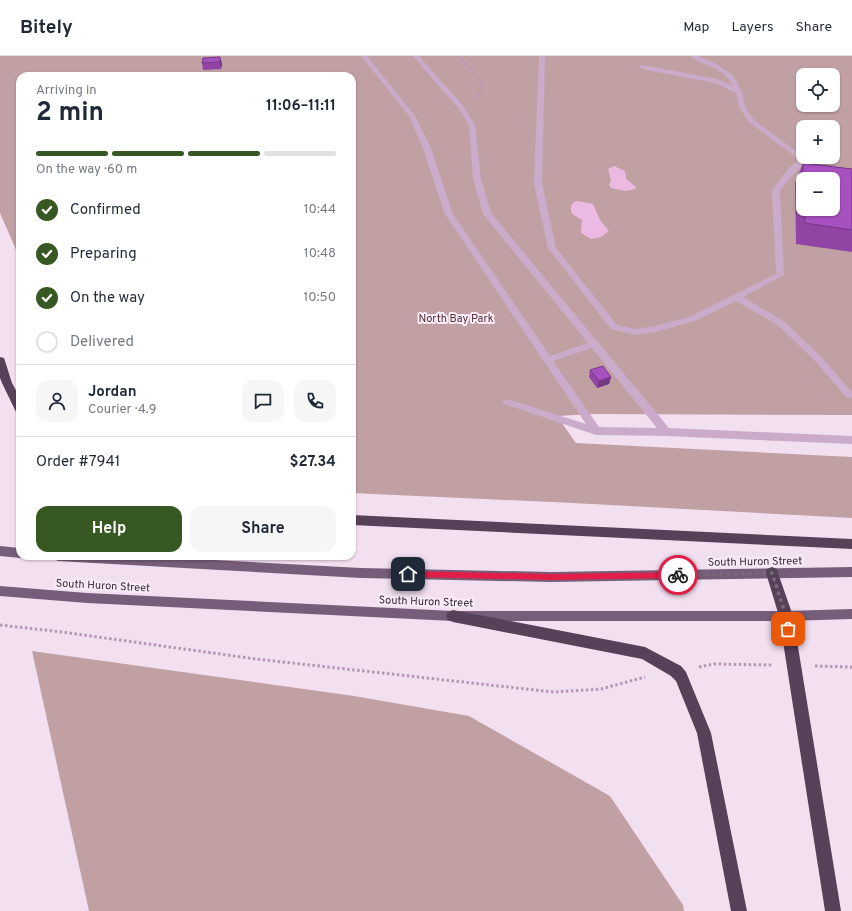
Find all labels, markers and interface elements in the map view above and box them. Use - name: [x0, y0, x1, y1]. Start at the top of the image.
- text: Bitely: [20, 16, 73, 40]
- text: Map: [683, 19, 709, 36]
- text: Layers: [731, 19, 773, 36]
- text: Share: [795, 19, 832, 36]
- map controls: [796, 68, 840, 216]
- button: locate: [796, 68, 840, 112]
- text: Arriving in: [36, 83, 97, 99]
- text: 2 min: [36, 97, 104, 130]
- text: 11:06–11:11: [266, 97, 336, 116]
- button: +: [796, 120, 840, 164]
- text: On the way · 60 m: [36, 162, 137, 178]
- button: −: [796, 172, 840, 216]
- icon: check: [36, 199, 58, 221]
- text: Confirmed: [70, 201, 141, 220]
- text: 10:44: [304, 202, 336, 218]
- icon: check: [36, 243, 58, 265]
- text: Preparing: [70, 245, 137, 264]
- text: 10:48: [304, 246, 336, 262]
- icon: check: [36, 287, 58, 309]
- text: On the way: [70, 289, 145, 308]
- text: 10:50: [303, 290, 336, 306]
- park label: North Bay Park: [418, 312, 494, 326]
- text: Delivered: [70, 333, 134, 352]
- button: person: [36, 380, 78, 422]
- button: chat: [242, 380, 284, 422]
- button: phone: [294, 380, 336, 422]
- text: Jordan: [88, 383, 137, 402]
- text: Courier · 4.9: [88, 402, 156, 418]
- text: Order #7941: [36, 453, 120, 472]
- text: $27.34: [290, 453, 336, 472]
- button: Help: [36, 506, 182, 552]
- button: Share: [190, 506, 336, 552]
- street label: South Huron Street: [708, 554, 802, 570]
- courier: [658, 555, 698, 595]
- pin: [391, 557, 425, 591]
- icon: home: [397, 563, 419, 585]
- icon: bike: [667, 564, 689, 586]
- street label: South Huron Street: [55, 577, 151, 595]
- street label: South Huron Street: [378, 593, 473, 611]
- pin: [771, 612, 805, 646]
- icon: bag: [777, 618, 799, 640]

